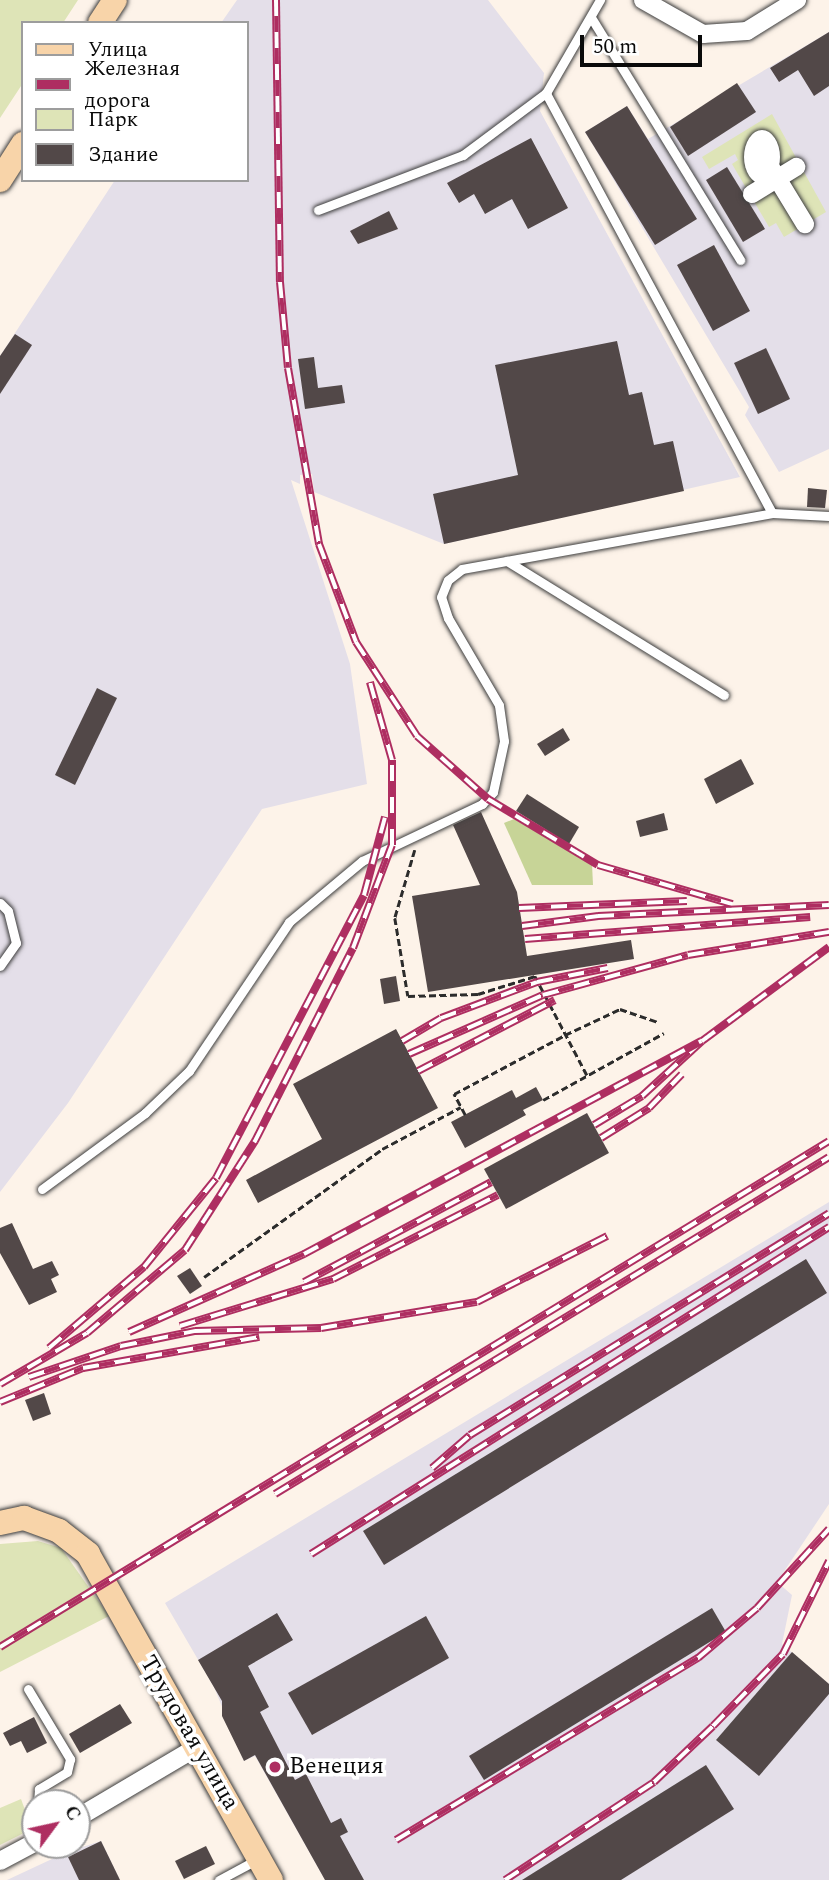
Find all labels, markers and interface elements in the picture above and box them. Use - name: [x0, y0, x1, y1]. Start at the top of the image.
- legend: [21, 21, 248, 182]
- scale bar: [584, 21, 706, 65]
- text: 50 m: [593, 31, 637, 63]
- text: Улица: [88, 34, 147, 66]
- text: Железная дорога: [85, 53, 180, 117]
- text: Парк: [88, 104, 138, 136]
- text: Здание: [88, 139, 158, 171]
- street label: Трудовая улица: [133, 1650, 245, 1816]
- place label: Венеция: [289, 1753, 384, 1781]
- marker: Венеция: [267, 1759, 283, 1775]
- north arrow: [21, 1789, 91, 1859]
- text: С: [57, 1800, 88, 1827]

